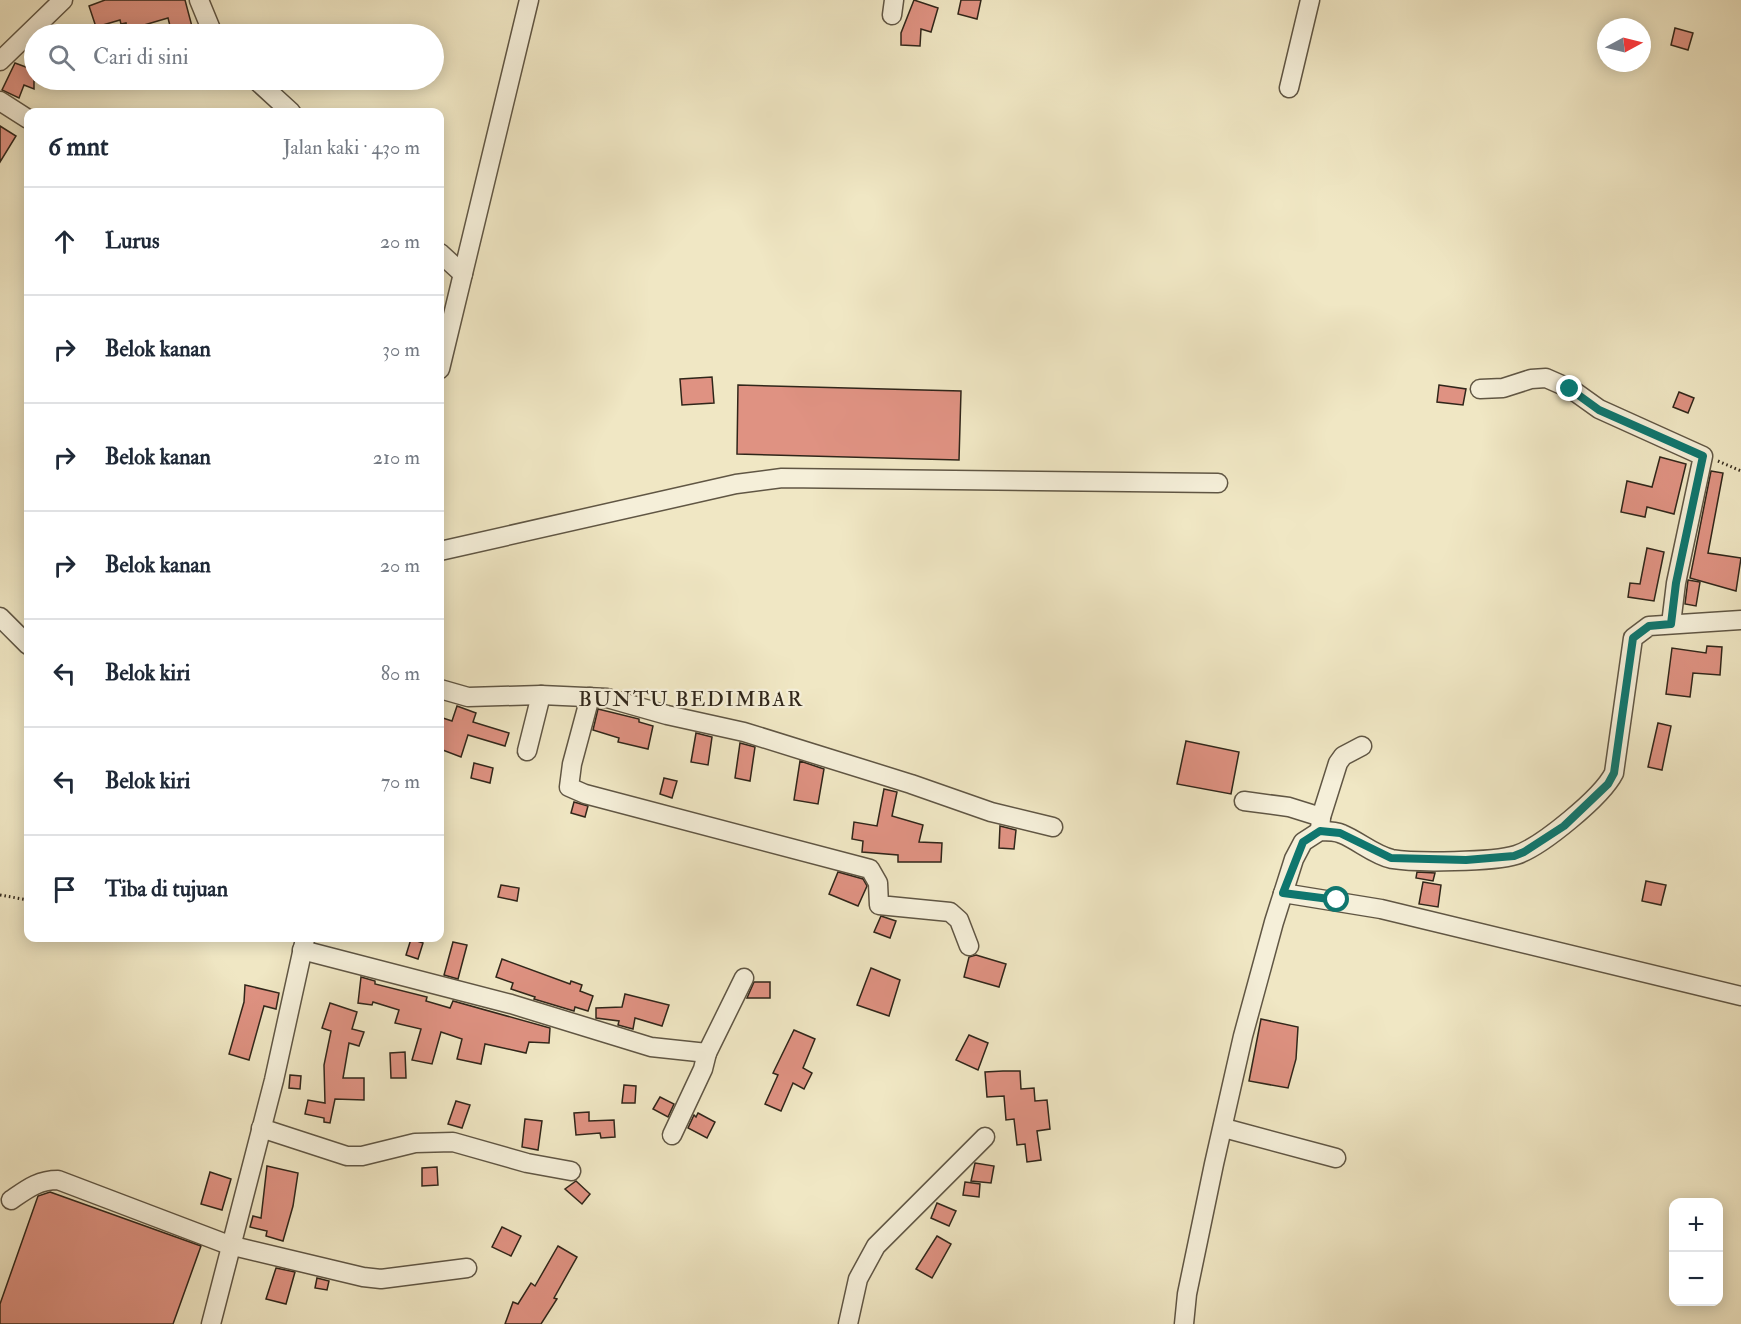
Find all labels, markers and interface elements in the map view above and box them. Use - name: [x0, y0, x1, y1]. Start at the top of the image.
- north arrow: [1597, 18, 1651, 72]
- search box: [24, 24, 444, 90]
- icon: search: [45, 41, 78, 74]
- text: Cari di sini: [93, 43, 189, 71]
- text: 6 mnt: [48, 131, 108, 163]
- text: Jalan kaki · 430 m: [283, 135, 420, 160]
- icon: ahead: [48, 225, 81, 258]
- text: Lurus: [105, 227, 159, 255]
- text: 20 m: [380, 229, 420, 254]
- icon: right: [48, 333, 81, 366]
- text: Belok kanan: [105, 335, 211, 363]
- text: 30 m: [382, 337, 420, 362]
- route end: [1556, 375, 1582, 401]
- icon: right: [48, 441, 81, 474]
- text: Belok kanan: [105, 443, 211, 471]
- text: 210 m: [373, 445, 420, 470]
- icon: right: [48, 549, 81, 582]
- text: Belok kanan: [105, 551, 211, 579]
- text: 20 m: [380, 553, 420, 578]
- icon: left: [48, 657, 81, 690]
- text: Belok kiri: [105, 659, 190, 687]
- text: 80 m: [381, 661, 420, 686]
- district label: BUNTU BEDIMBAR: [578, 686, 804, 713]
- icon: left: [48, 765, 81, 798]
- text: Belok kiri: [105, 767, 190, 795]
- text: 70 m: [381, 769, 420, 794]
- icon: arrive: [48, 873, 81, 906]
- text: Tiba di tujuan: [105, 875, 228, 903]
- route start: [1323, 886, 1349, 912]
- map controls: [1669, 1198, 1723, 1306]
- button: +: [1669, 1198, 1723, 1252]
- button: −: [1669, 1252, 1723, 1306]

